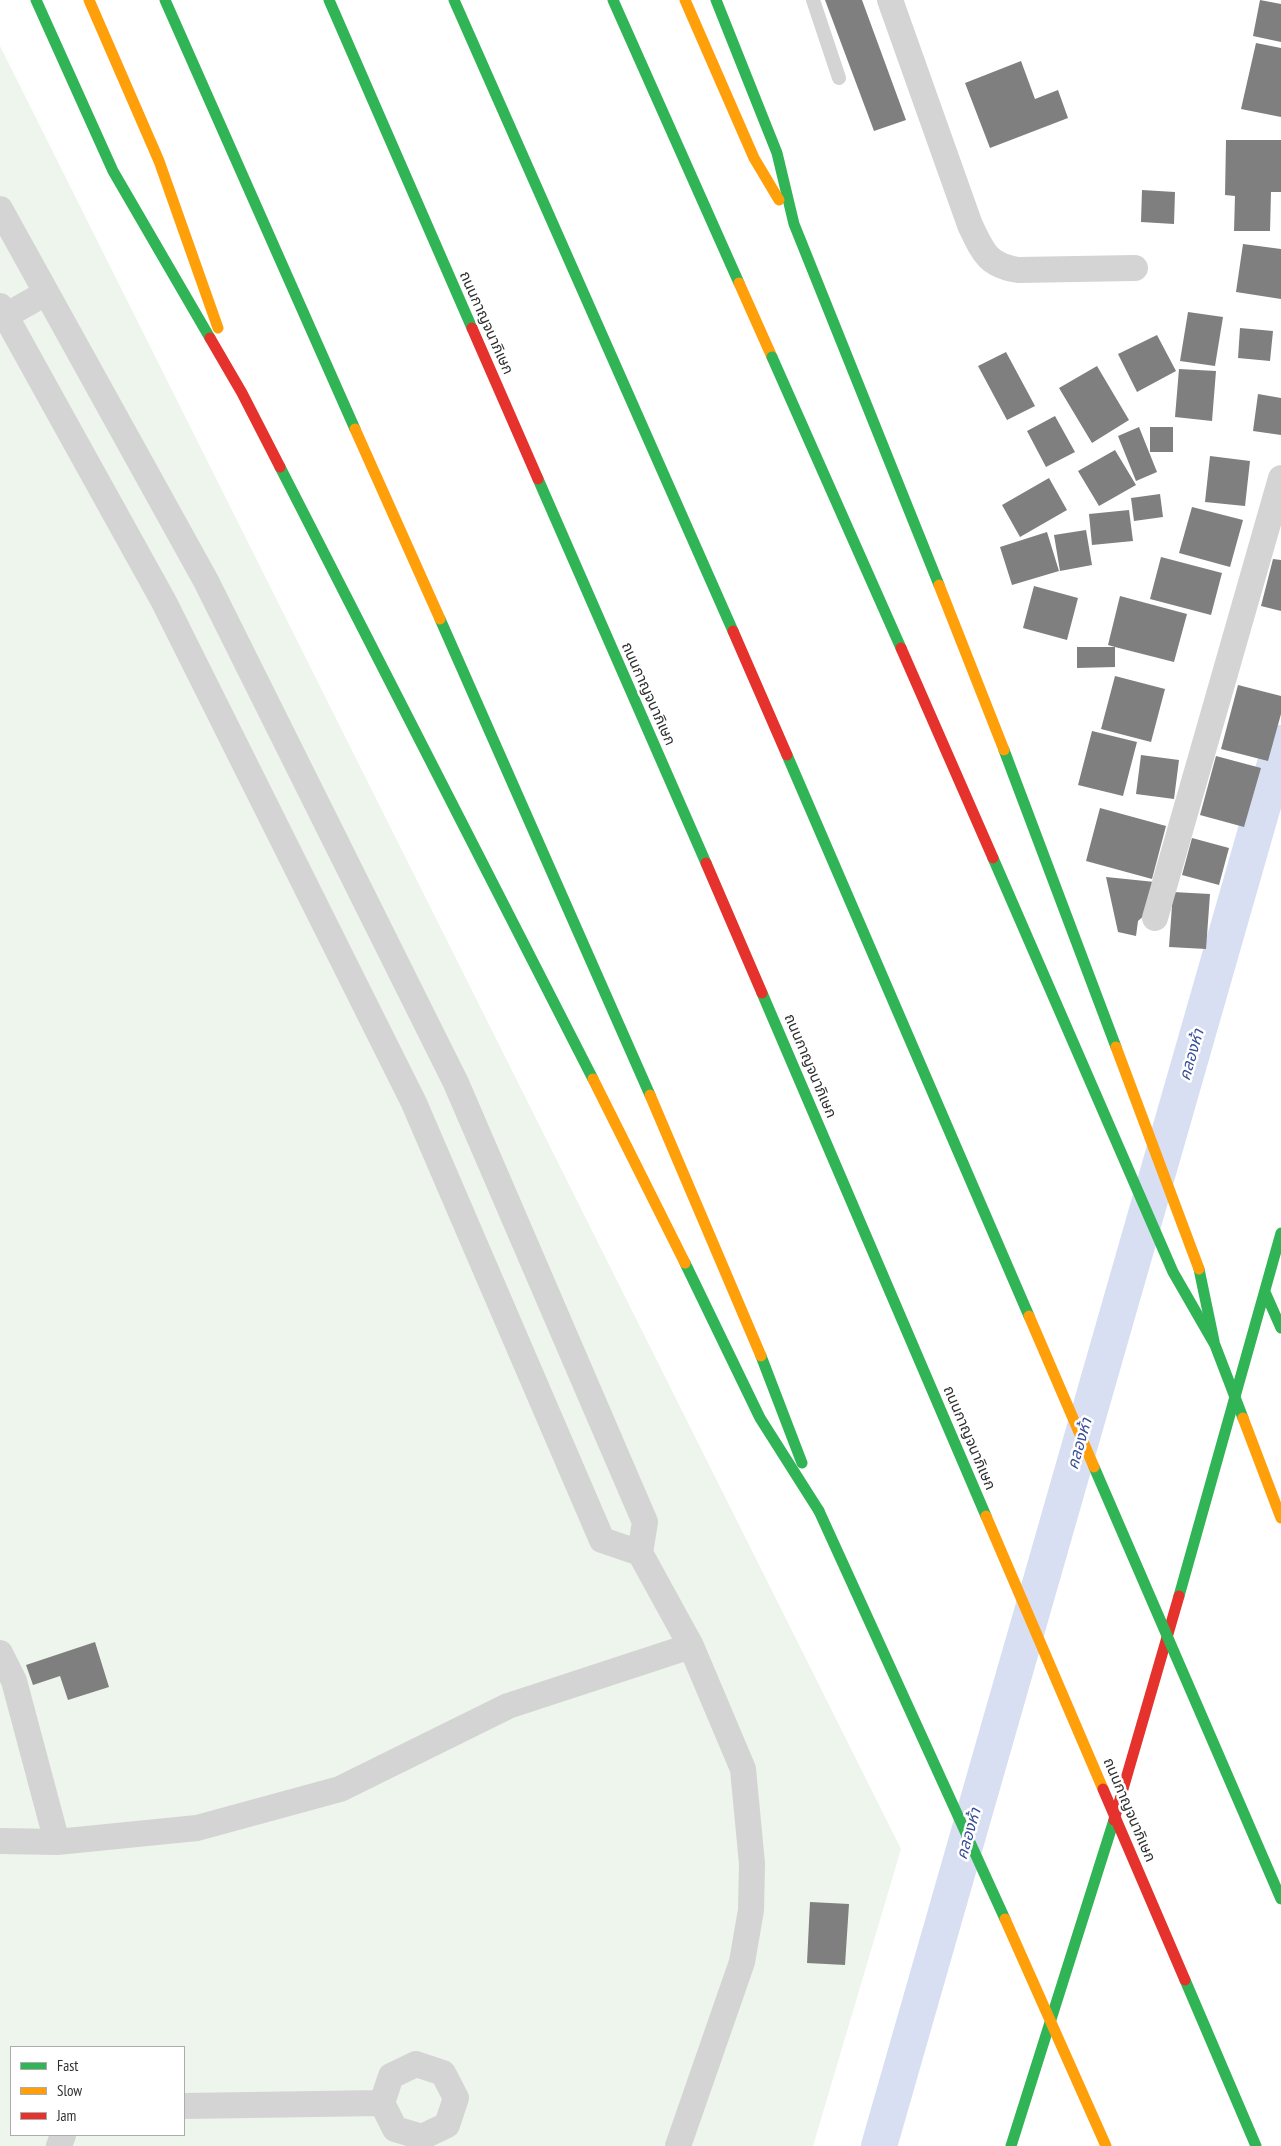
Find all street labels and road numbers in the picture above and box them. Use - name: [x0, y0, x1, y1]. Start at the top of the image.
- street label: ถนนกาญจนาภิเษก: [455, 268, 517, 378]
- street label: ถนนกาญจนาภิเษก: [617, 639, 679, 749]
- street label: ถนนกาญจนาภิเษก: [780, 1011, 840, 1121]
- street label: ถนนกาญจนาภิเษก: [939, 1383, 999, 1493]
- street label: ถนนกาญจนาภิเษก: [1099, 1755, 1159, 1865]

